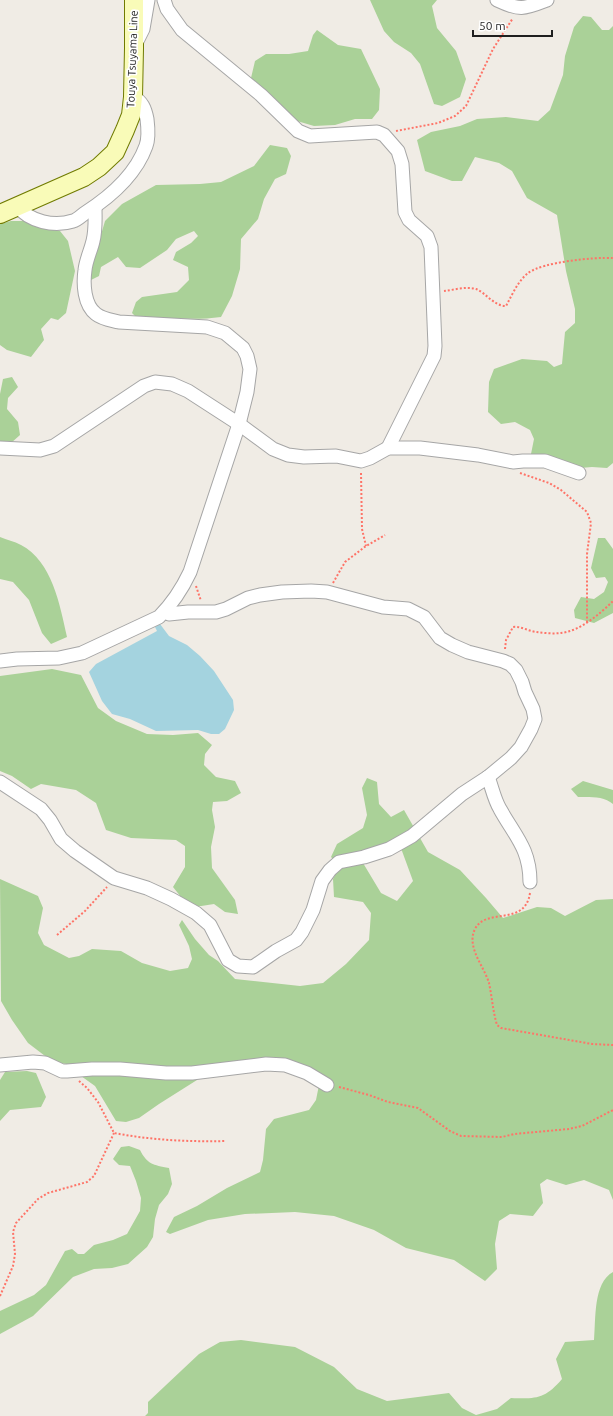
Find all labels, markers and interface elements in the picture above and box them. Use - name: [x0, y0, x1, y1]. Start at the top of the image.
- street label: Touya Tsuyama Line: [124, 10, 140, 108]
- scale bar: [473, 12, 552, 38]
- text: 50 m: [479, 19, 506, 32]

